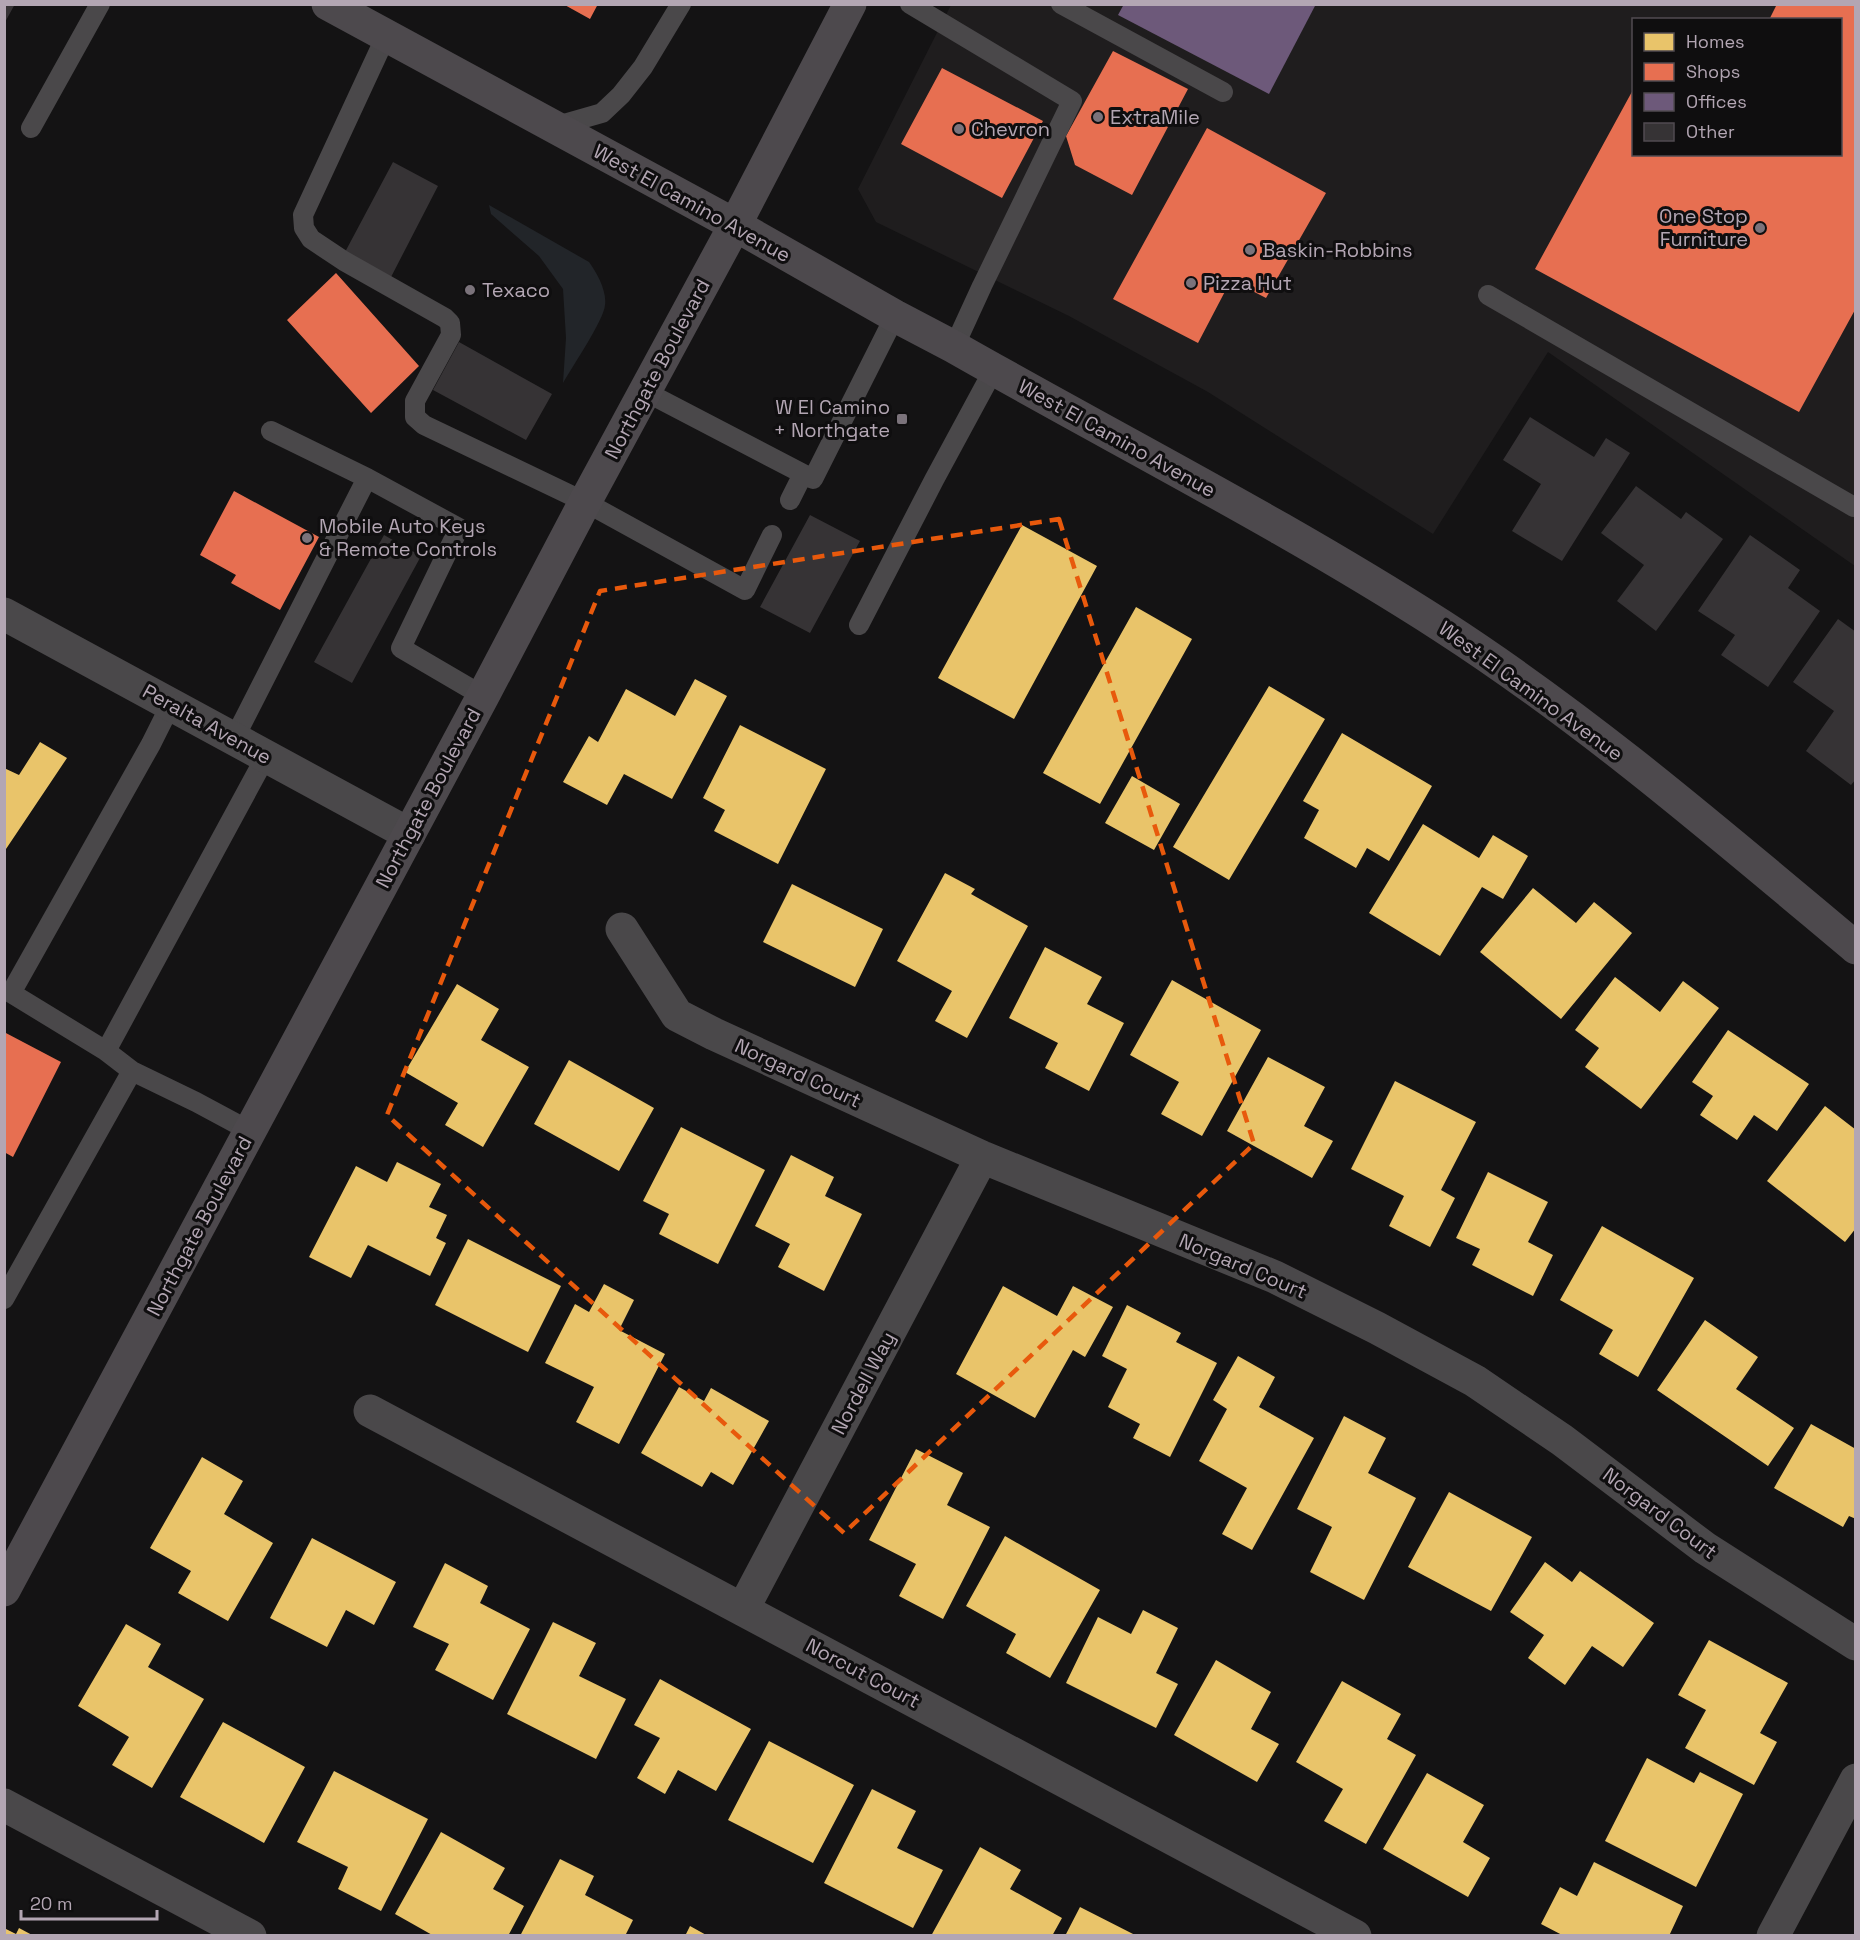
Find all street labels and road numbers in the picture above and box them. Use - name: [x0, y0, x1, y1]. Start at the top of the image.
- street label: West El Camino Avenue: [589, 138, 795, 268]
- street label: Northgate Boulevard: [598, 274, 716, 464]
- street label: West El Camino Avenue: [1014, 373, 1220, 503]
- street label: West El Camino Avenue: [1434, 615, 1628, 767]
- street label: Peralta Avenue: [138, 678, 276, 770]
- street label: Northgate Boulevard: [369, 703, 487, 893]
- street label: Norgard Court: [731, 1032, 865, 1114]
- street label: Northgate Boulevard: [140, 1131, 258, 1321]
- street label: Norgard Court: [1175, 1227, 1311, 1305]
- street label: Nordell Way: [825, 1327, 901, 1439]
- street label: Norgard Court: [1598, 1462, 1722, 1564]
- street label: Norcut Court: [801, 1632, 925, 1714]

